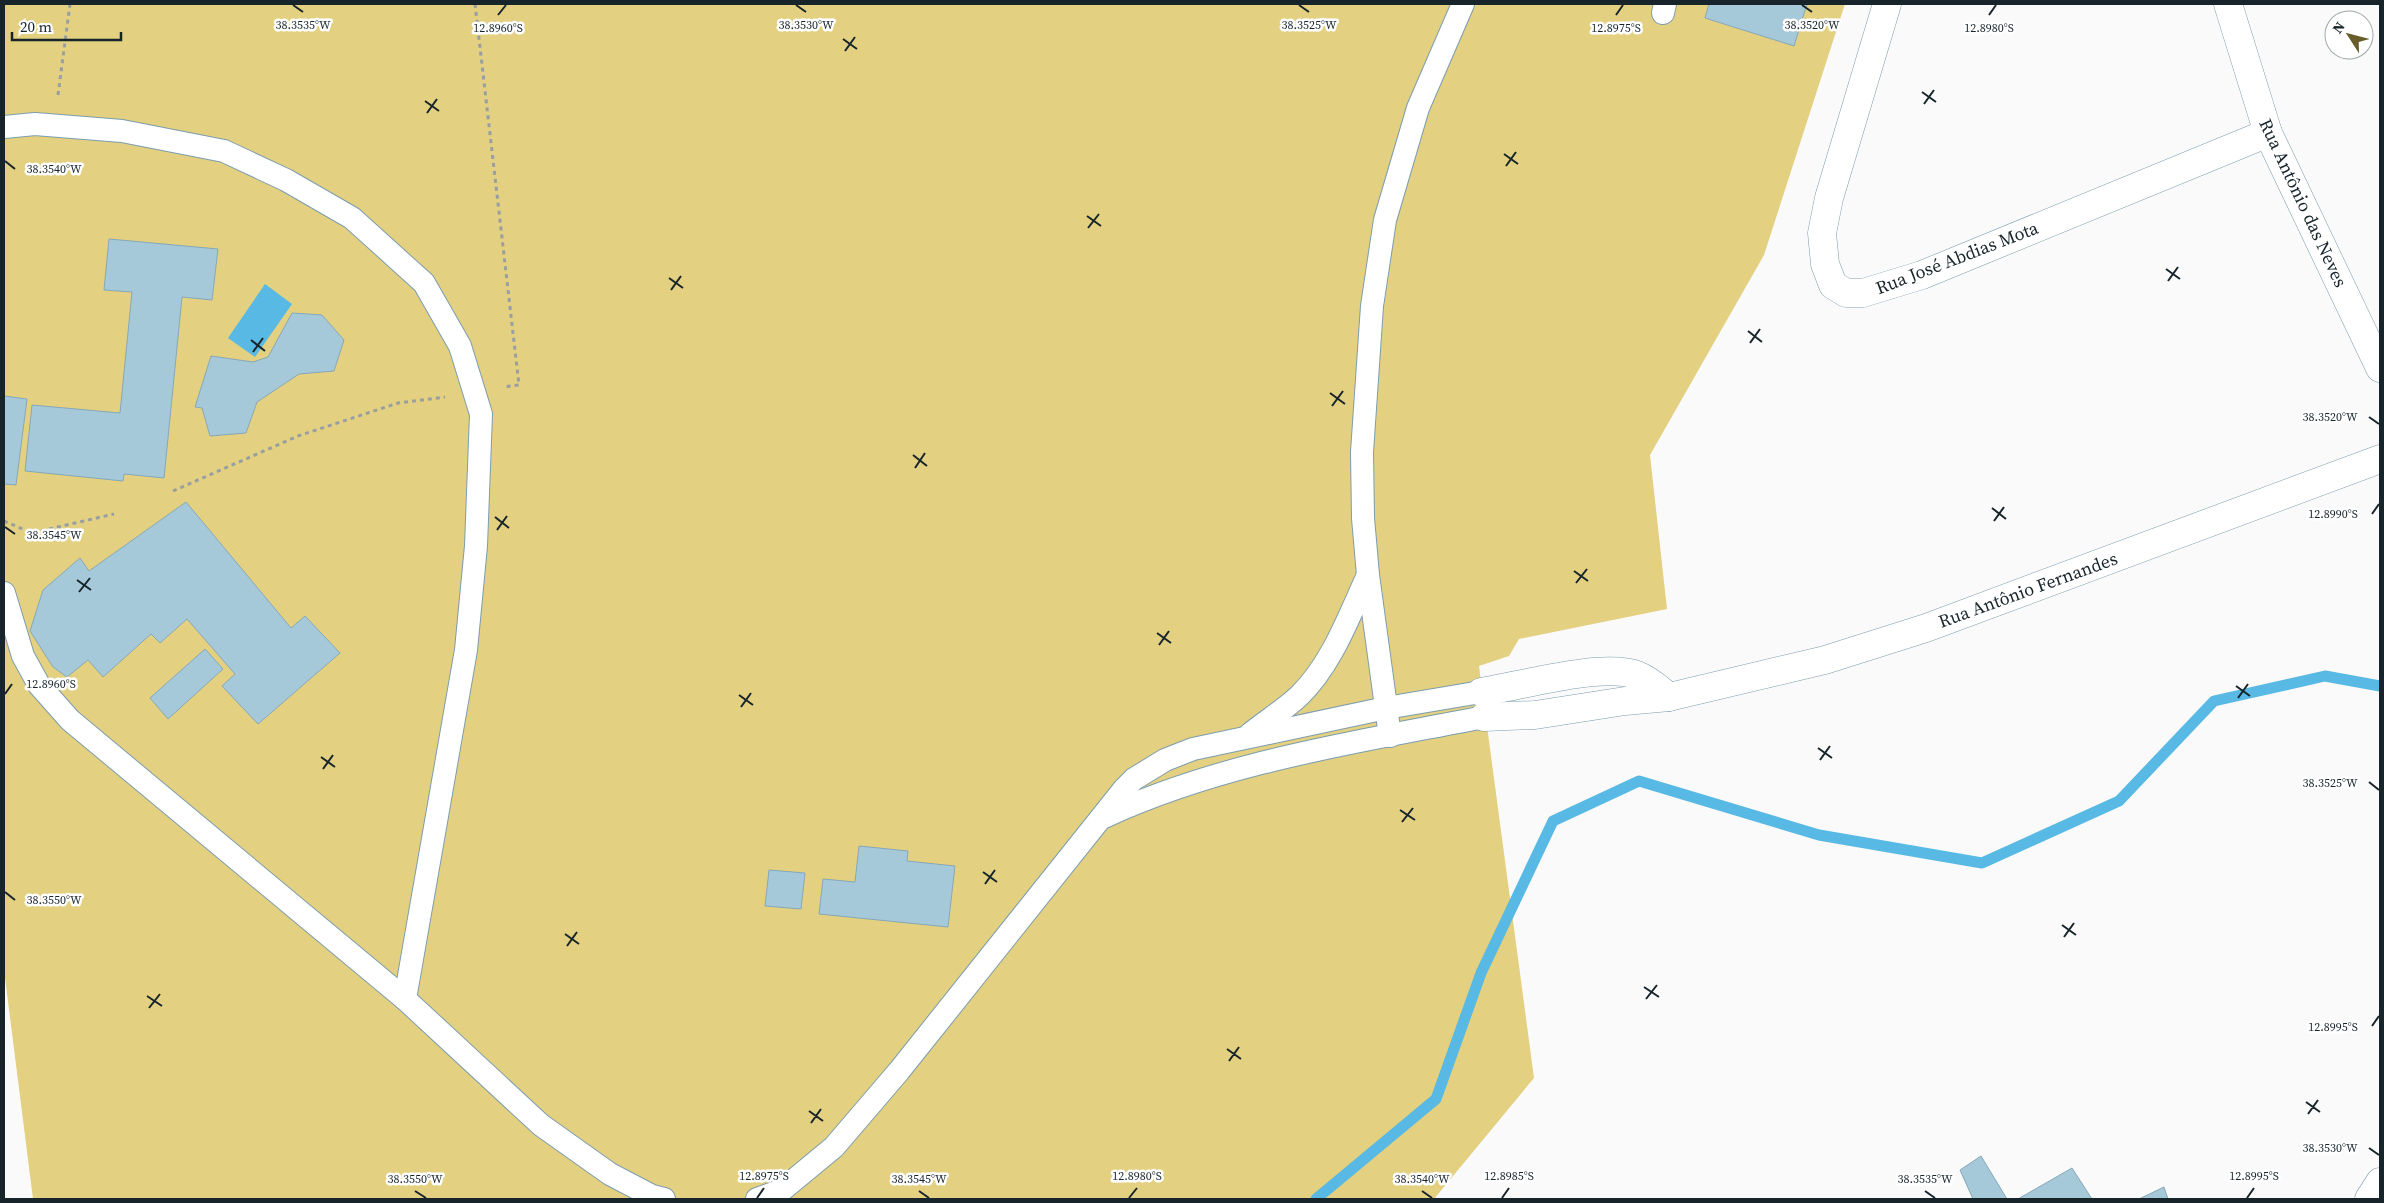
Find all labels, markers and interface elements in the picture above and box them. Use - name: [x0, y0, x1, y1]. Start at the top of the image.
- scale bar: [12, 10, 121, 42]
- north arrow: [2324, 10, 2374, 60]
- text: 20 m: [20, 16, 52, 37]
- text: 38.3535°W: [275, 17, 331, 33]
- text: 38.3530°W: [778, 17, 834, 33]
- text: 38.3525°W: [1281, 17, 1337, 33]
- text: 38.3520°W: [1784, 17, 1840, 33]
- text: N: [2327, 17, 2350, 37]
- text: 12.8960°S: [473, 20, 523, 36]
- text: 12.8975°S: [1591, 20, 1641, 36]
- text: 12.8980°S: [1964, 20, 2014, 36]
- street label: Rua Antônio das Neves: [2253, 115, 2354, 291]
- text: 38.3540°W: [26, 161, 82, 177]
- street label: Rua José Abdias Mota: [1872, 215, 2043, 300]
- text: 38.3520°W: [2302, 409, 2358, 425]
- text: 12.8990°S: [2308, 506, 2358, 522]
- text: 38.3545°W: [26, 527, 82, 543]
- street label: Rua Antônio Fernandes: [1935, 545, 2121, 634]
- text: 12.8960°S: [26, 676, 76, 692]
- text: 38.3525°W: [2302, 775, 2358, 791]
- text: 38.3550°W: [26, 892, 82, 908]
- text: 12.8995°S: [2308, 1019, 2358, 1035]
- text: 38.3530°W: [2302, 1140, 2358, 1156]
- text: 12.8975°S: [739, 1168, 789, 1184]
- text: 12.8980°S: [1112, 1168, 1162, 1184]
- text: 12.8985°S: [1484, 1168, 1534, 1184]
- text: 12.8995°S: [2229, 1168, 2279, 1184]
- text: 38.3550°W: [387, 1171, 443, 1187]
- text: 38.3545°W: [891, 1171, 947, 1187]
- text: 38.3540°W: [1394, 1171, 1450, 1187]
- text: 38.3535°W: [1897, 1171, 1953, 1187]

